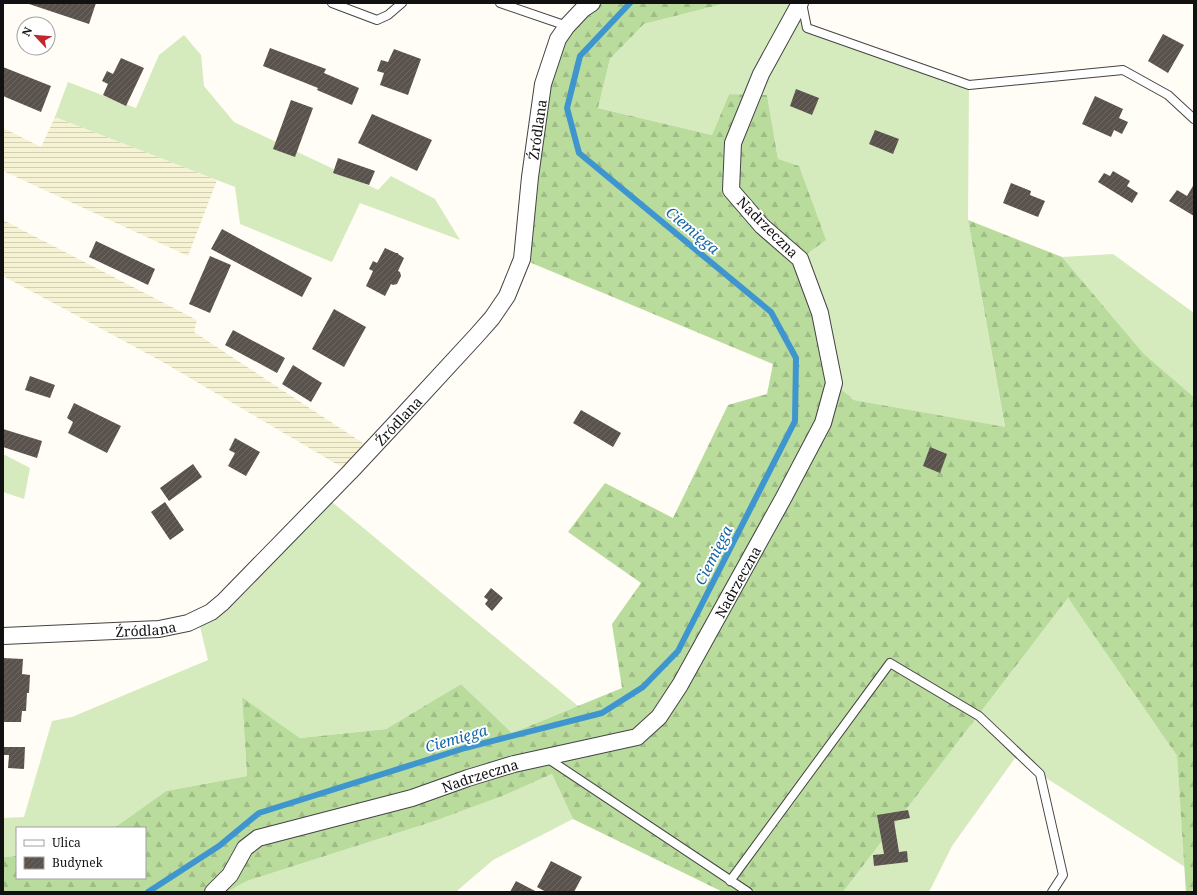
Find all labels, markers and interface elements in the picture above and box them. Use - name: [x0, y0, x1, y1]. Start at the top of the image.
- north arrow: [16, 16, 56, 56]
- text: N: [18, 24, 35, 39]
- street label: Źródlana: [523, 98, 550, 161]
- street label: Nadrzeczna: [733, 192, 803, 262]
- water label: Ciemięga: [662, 202, 724, 258]
- street label: Źródlana: [370, 392, 426, 449]
- water label: Ciemięga: [690, 522, 737, 588]
- street label: Nadrzeczna: [710, 542, 765, 621]
- street label: Źródlana: [115, 616, 178, 640]
- water label: Ciemięga: [423, 720, 490, 756]
- street label: Nadrzeczna: [439, 754, 520, 796]
- legend: [16, 827, 146, 879]
- text: Ulica: [52, 834, 81, 851]
- text: Budynek: [52, 854, 104, 871]

